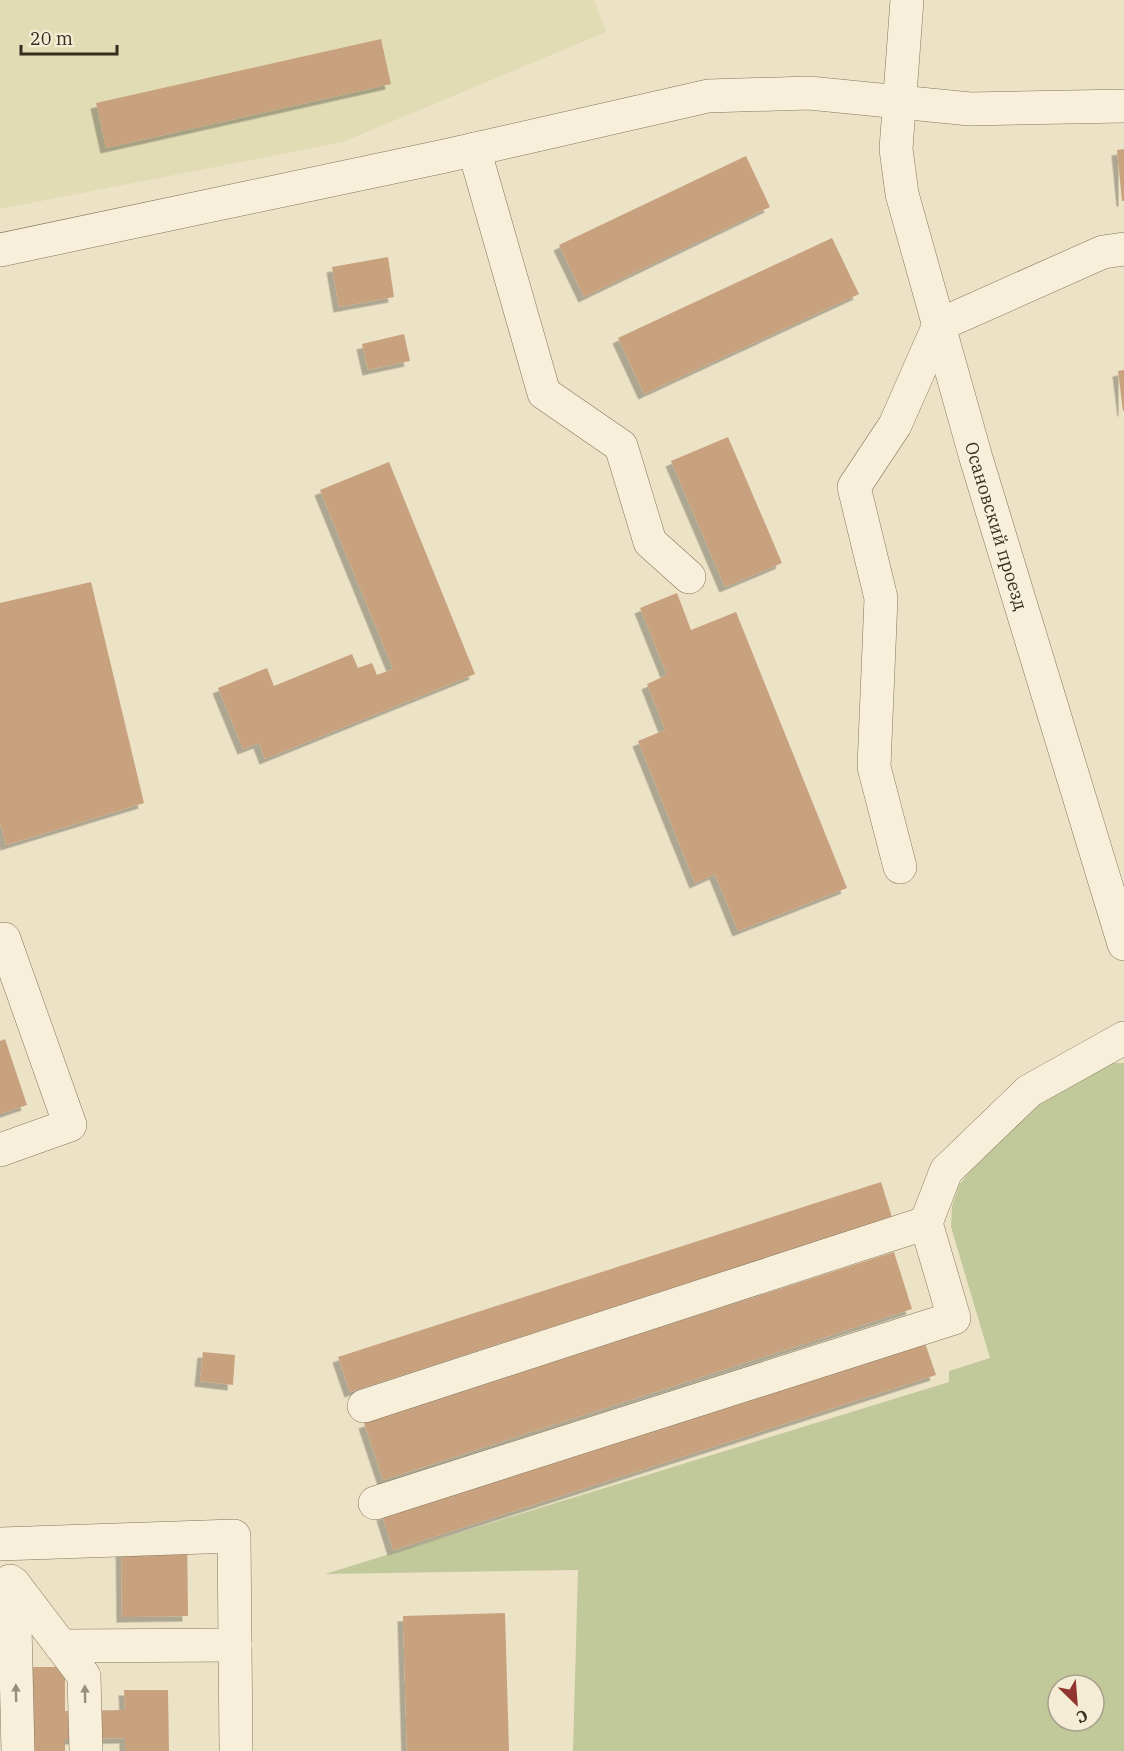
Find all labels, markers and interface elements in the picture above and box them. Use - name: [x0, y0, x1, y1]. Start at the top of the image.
- scale bar: [21, 18, 117, 56]
- text: 20 m: [30, 27, 73, 50]
- street label: Осановский проезд: [960, 439, 1033, 613]
- north arrow: [1046, 1673, 1106, 1733]
- one-way arrow: [12, 1683, 21, 1702]
- one-way arrow: [80, 1685, 89, 1704]
- text: С: [1073, 1705, 1091, 1728]

